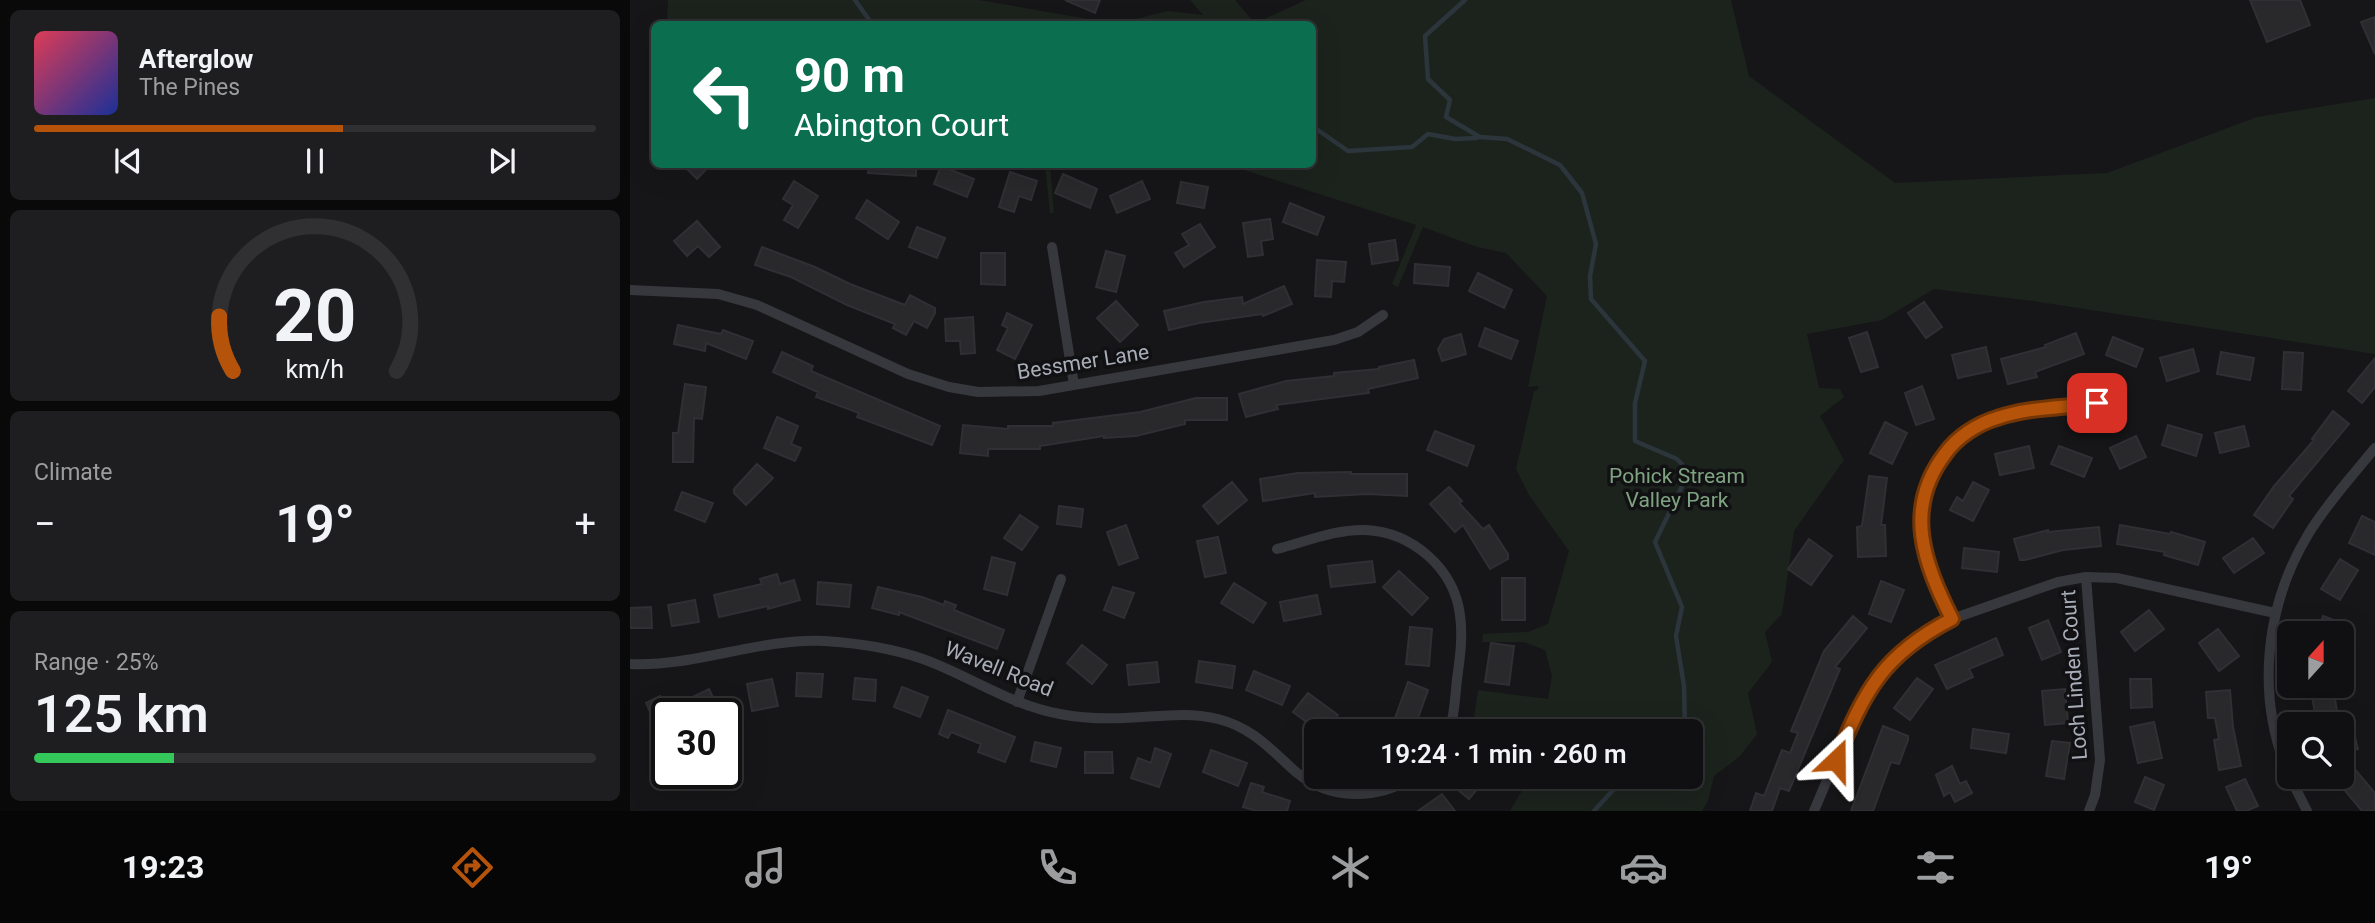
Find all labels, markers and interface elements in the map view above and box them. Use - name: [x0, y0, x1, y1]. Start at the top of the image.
- text: Afterglow: [139, 44, 253, 74]
- text: 90 m: [794, 47, 905, 104]
- icon: left: [679, 49, 770, 140]
- text: The Pines: [139, 74, 240, 101]
- text: Abington Court: [794, 106, 1009, 144]
- icon: previous: [109, 142, 147, 180]
- icon: pause: [296, 142, 334, 180]
- icon: next: [483, 142, 521, 180]
- text: 20: [273, 274, 357, 360]
- street label: Bessmer Lane: [1015, 340, 1151, 384]
- text: km/h: [286, 355, 344, 384]
- pin: [2067, 373, 2127, 433]
- icon: arrive: [2078, 384, 2116, 422]
- text: Climate: [34, 459, 113, 486]
- park label: Pohick Stream Valley Park: [1609, 464, 1745, 512]
- text: 19°: [275, 494, 355, 555]
- text: −: [34, 502, 56, 546]
- text: +: [574, 502, 596, 546]
- street label: Loch Linden Court: [2056, 589, 2092, 761]
- north arrow: [2277, 621, 2354, 698]
- map controls: [2277, 621, 2354, 789]
- street label: Wavell Road: [941, 636, 1057, 702]
- text: Range · 25%: [34, 649, 159, 676]
- text: 125 km: [34, 684, 209, 745]
- speed limit sign: 30: [651, 698, 742, 789]
- button: search: [2277, 712, 2354, 789]
- position arrow: [1799, 723, 1873, 797]
- text: 19:24 · 1 min · 260 m: [1380, 739, 1627, 769]
- icon: directions: [448, 843, 497, 892]
- icon: music: [741, 843, 790, 892]
- icon: phone: [1033, 843, 1082, 892]
- icon: climate: [1326, 843, 1375, 892]
- icon: car: [1619, 843, 1668, 892]
- icon: filters: [1911, 843, 1960, 892]
- text: 19:23: [122, 848, 204, 886]
- text: 19°: [2204, 848, 2253, 886]

